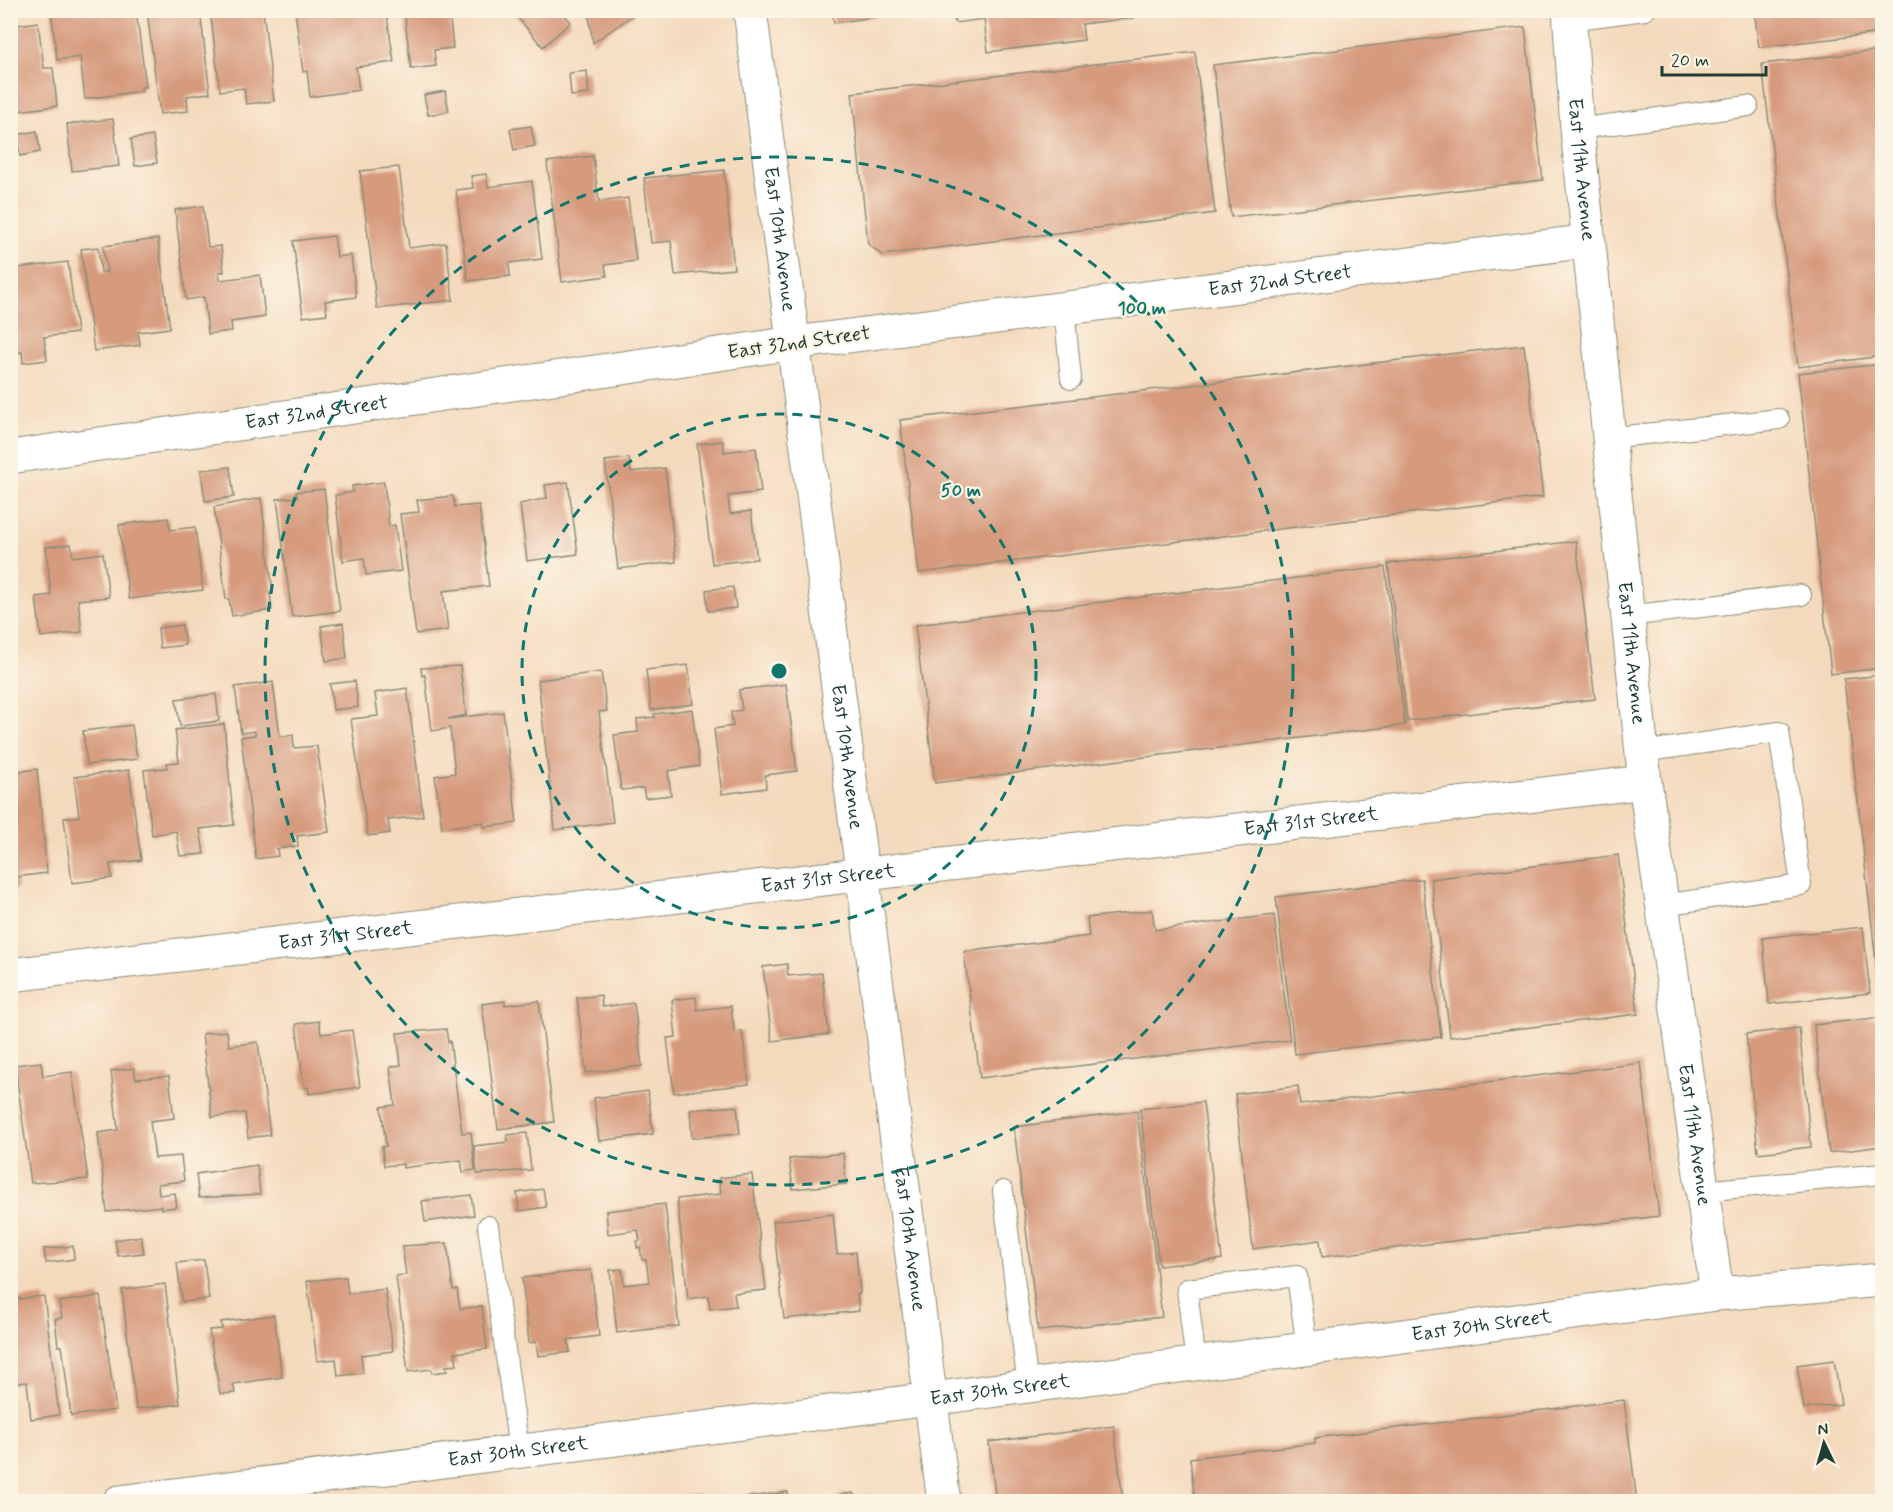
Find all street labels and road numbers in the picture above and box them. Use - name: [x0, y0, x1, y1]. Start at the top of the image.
- street label: East 11th Avenue: [1561, 97, 1602, 242]
- street label: East 10th Avenue: [757, 165, 803, 313]
- street label: East 32nd Street: [1207, 258, 1353, 303]
- street label: East 32nd Street: [726, 320, 872, 366]
- street label: East 32nd Street: [243, 389, 390, 436]
- street label: East 11th Avenue: [1611, 580, 1652, 726]
- street label: East 10th Avenue: [824, 683, 870, 831]
- street label: East 31st Street: [1242, 800, 1380, 843]
- street label: East 31st Street: [760, 857, 897, 900]
- street label: East 31st Street: [277, 914, 414, 957]
- street label: East 11th Avenue: [1671, 1062, 1718, 1208]
- street label: East 10th Avenue: [887, 1164, 933, 1313]
- street label: East 30th Street: [1410, 1303, 1553, 1348]
- street label: East 30th Street: [928, 1367, 1072, 1413]
- street label: East 30th Street: [446, 1429, 590, 1474]

